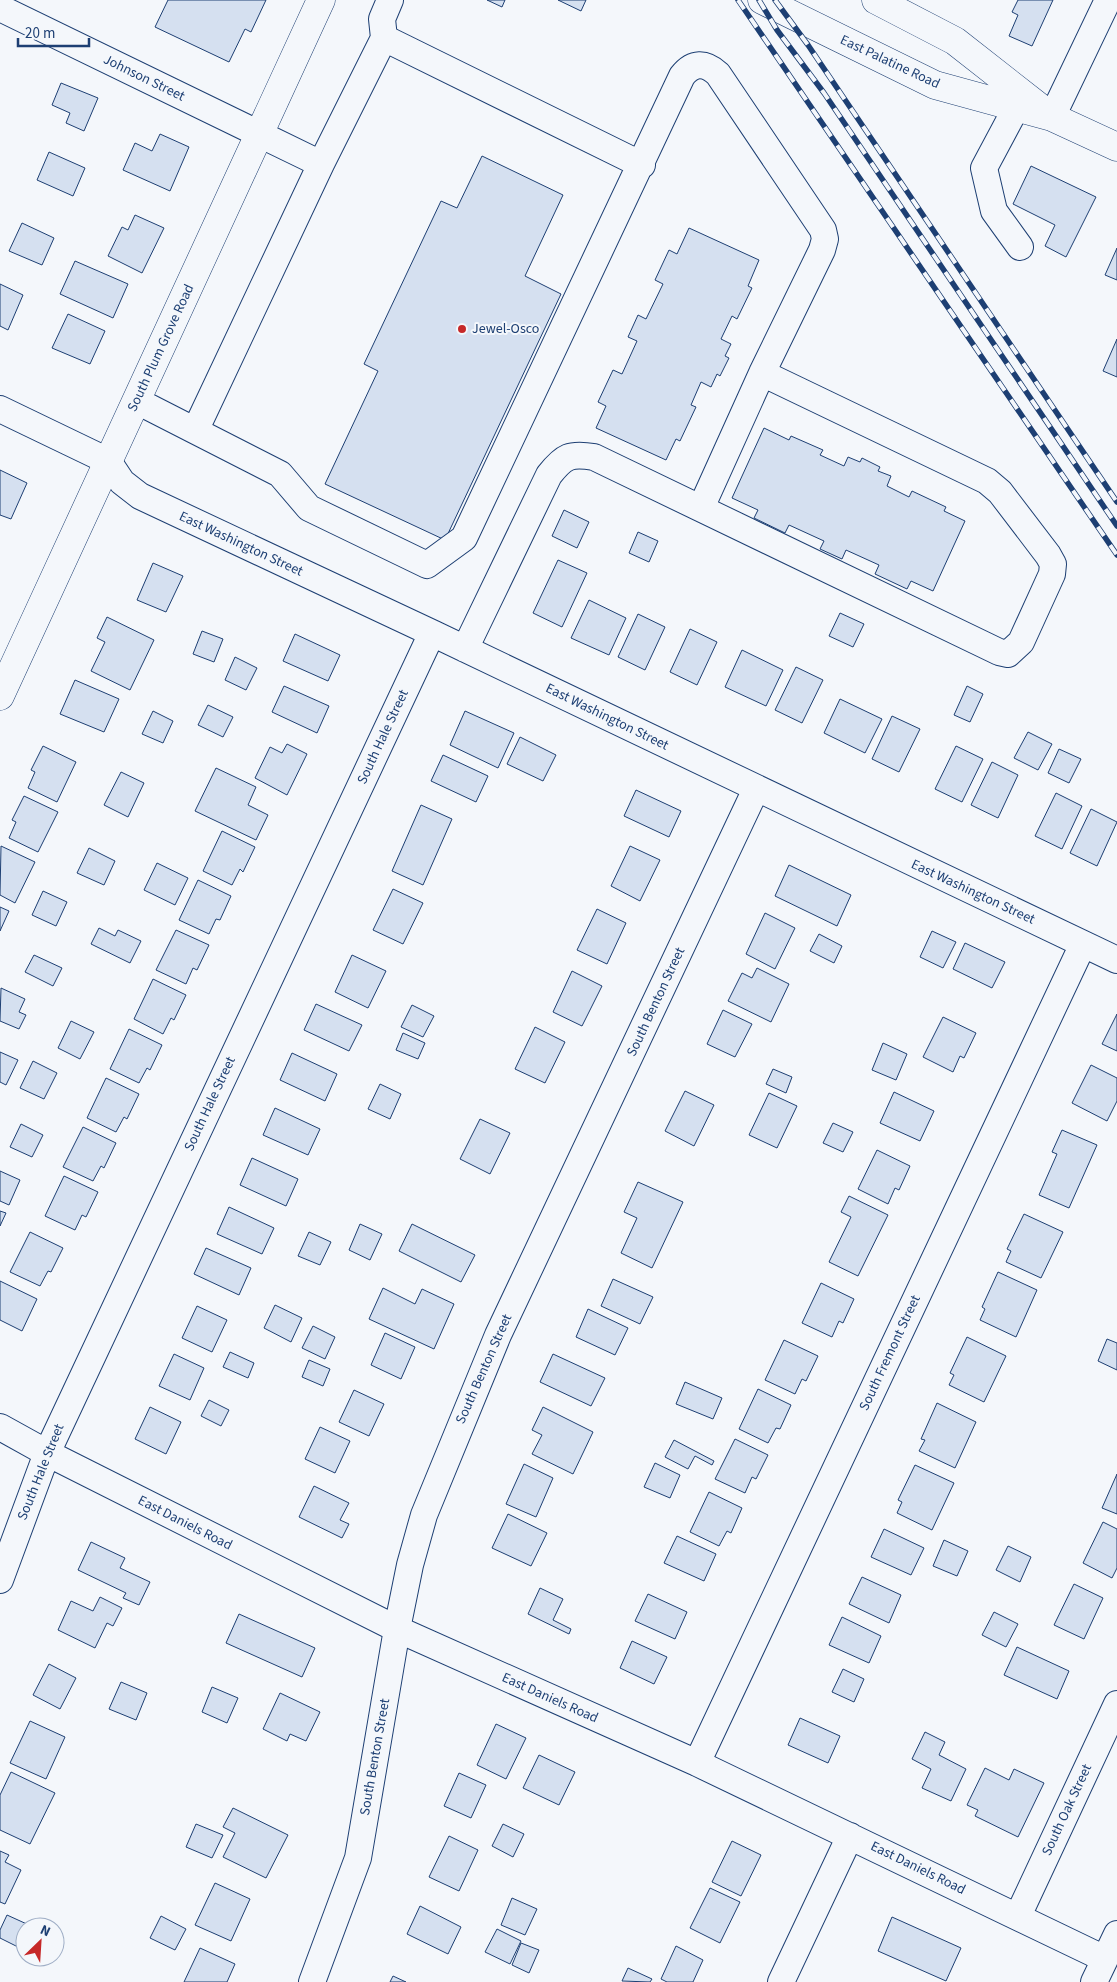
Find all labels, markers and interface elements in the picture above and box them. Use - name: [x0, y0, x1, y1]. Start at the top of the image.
- scale bar: [18, 15, 89, 47]
- text: 20 m: [25, 23, 55, 44]
- street label: East Palatine Road: [837, 30, 943, 94]
- street label: Johnson Street: [100, 50, 188, 107]
- street label: South Plum Grove Road: [123, 281, 199, 415]
- place label: Jewel-Osco: [472, 319, 539, 339]
- marker: Jewel-Osco: [456, 323, 468, 335]
- street label: East Washington Street: [176, 506, 307, 582]
- street label: East Washington Street: [542, 678, 672, 756]
- street label: South Hale Street: [352, 686, 414, 788]
- street label: East Washington Street: [908, 854, 1039, 930]
- street label: South Benton Street: [622, 944, 690, 1060]
- street label: South Hale Street: [179, 1053, 241, 1155]
- street label: South Fremont Street: [854, 1292, 926, 1414]
- street label: South Benton Street: [451, 1311, 517, 1427]
- street label: South Hale Street: [13, 1421, 70, 1523]
- street label: East Daniels Road: [134, 1491, 236, 1555]
- street label: East Daniels Road: [499, 1668, 601, 1728]
- street label: South Benton Street: [355, 1697, 395, 1817]
- street label: South Oak Street: [1037, 1761, 1097, 1859]
- street label: East Daniels Road: [867, 1836, 969, 1900]
- north arrow: [15, 1917, 65, 1967]
- text: N: [37, 1920, 54, 1942]

